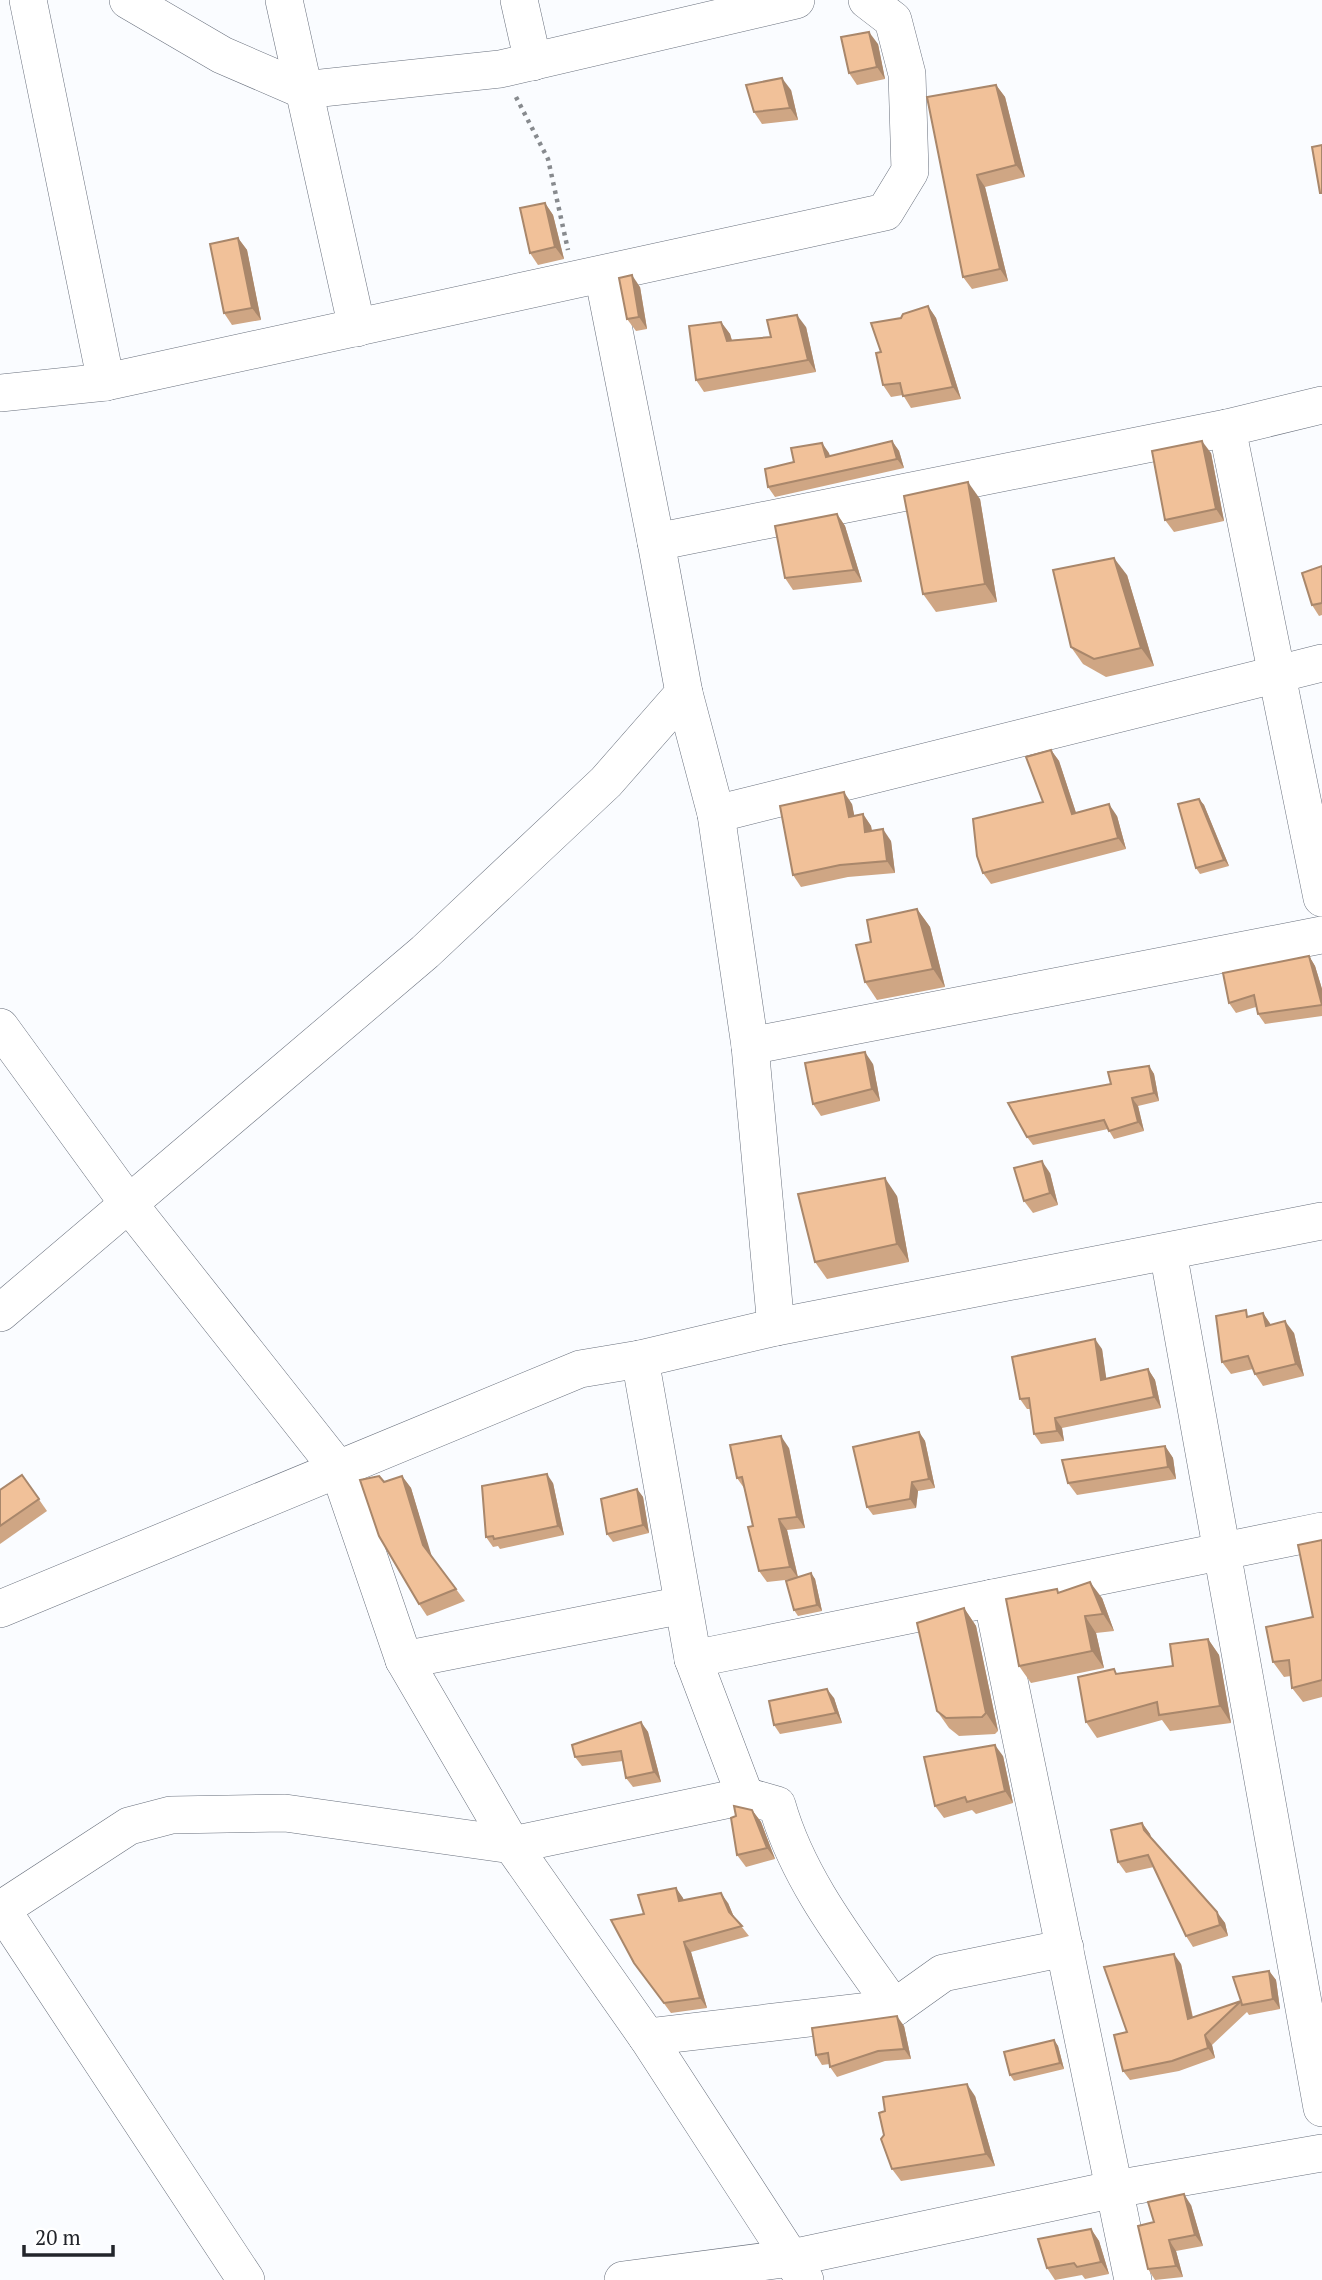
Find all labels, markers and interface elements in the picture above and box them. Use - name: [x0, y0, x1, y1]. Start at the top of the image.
- scale bar: [24, 2214, 114, 2258]
- text: 20 m: [35, 2223, 81, 2251]

